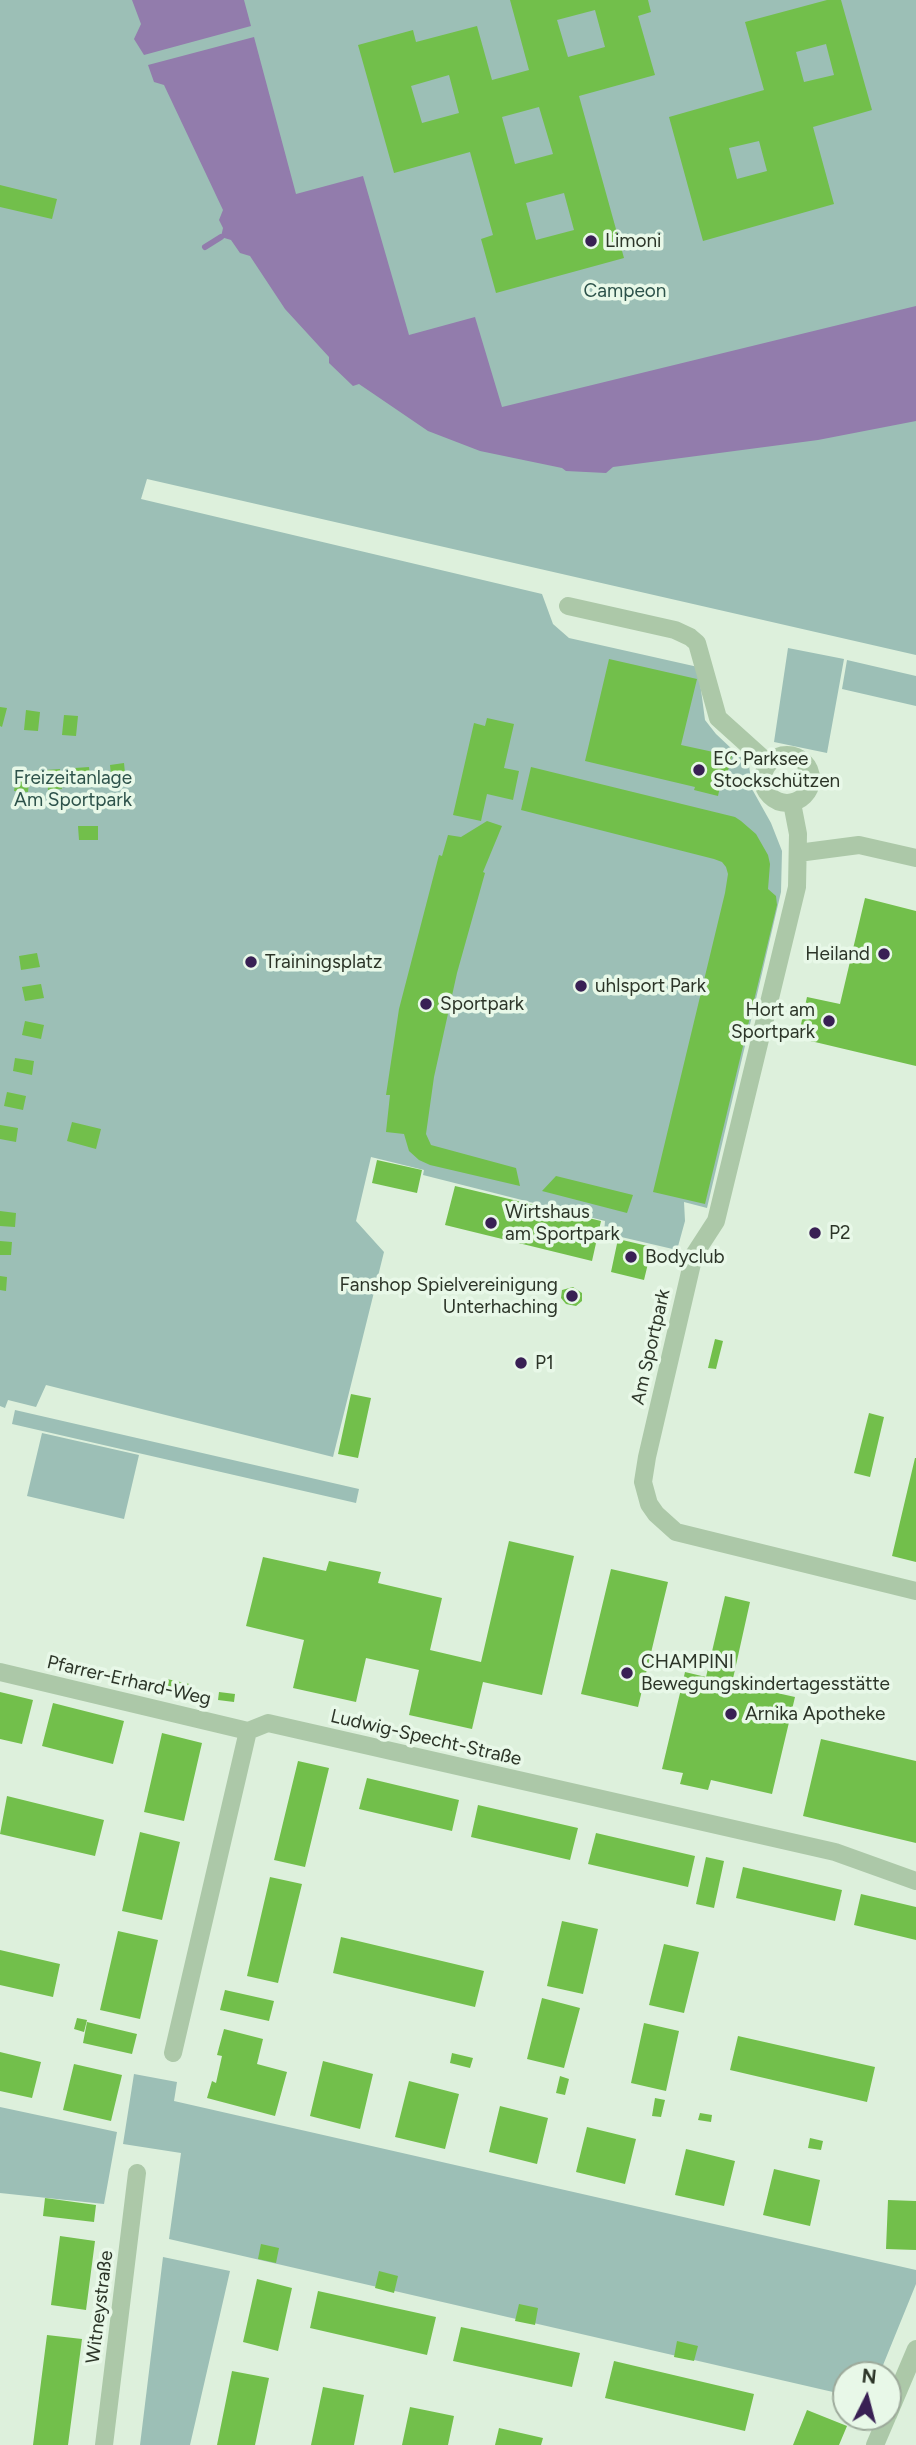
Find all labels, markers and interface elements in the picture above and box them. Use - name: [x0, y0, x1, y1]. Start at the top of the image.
- place label: Limoni: [605, 230, 661, 252]
- marker: Limoni: [583, 233, 599, 249]
- park label: Campeon: [584, 280, 666, 302]
- place label: EC Parksee Stockschützen: [713, 748, 840, 792]
- marker: EC Parksee Stockschützen: [691, 762, 707, 778]
- park label: Freizeitanlage Am Sportpark: [14, 767, 132, 811]
- place label: Heiland: [805, 943, 870, 965]
- marker: Heiland: [876, 946, 892, 962]
- place label: Trainingsplatz: [265, 951, 382, 973]
- marker: Trainingsplatz: [243, 954, 259, 970]
- place label: uhlsport Park: [595, 975, 706, 997]
- marker: uhlsport Park: [573, 978, 589, 994]
- place label: Sportpark: [440, 993, 524, 1015]
- marker: Sportpark: [418, 996, 434, 1012]
- place label: Hort am Sportpark: [731, 999, 815, 1043]
- marker: Hort am Sportpark: [821, 1013, 837, 1029]
- place label: Wirtshaus am Sportpark: [505, 1201, 620, 1245]
- marker: Wirtshaus am Sportpark: [483, 1215, 499, 1231]
- place label: P2: [829, 1222, 851, 1244]
- marker: P2: [807, 1225, 823, 1241]
- place label: Bodyclub: [645, 1246, 725, 1268]
- marker: Bodyclub: [623, 1249, 639, 1265]
- place label: Fanshop Spielvereinigung Unterhaching: [339, 1274, 558, 1318]
- street label: Am Sportpark: [627, 1287, 675, 1407]
- marker: Fanshop Spielvereinigung Unterhaching: [564, 1288, 580, 1304]
- place label: P1: [535, 1352, 554, 1374]
- marker: P1: [513, 1355, 529, 1371]
- street label: Pfarrer-Erhard-Weg: [45, 1651, 213, 1711]
- place label: CHAMPINI Bewegungskindertagesstätte: [641, 1651, 890, 1695]
- marker: CHAMPINI Bewegungskindertagesstätte: [619, 1665, 635, 1681]
- place label: Arnika Apotheke: [745, 1703, 885, 1725]
- street label: Ludwig-Specht-Straße: [328, 1705, 524, 1771]
- marker: Arnika Apotheke: [723, 1706, 739, 1722]
- street label: Witneystraße: [82, 2249, 118, 2365]
- north arrow: [832, 2361, 902, 2431]
- text: N: [861, 2364, 878, 2389]

